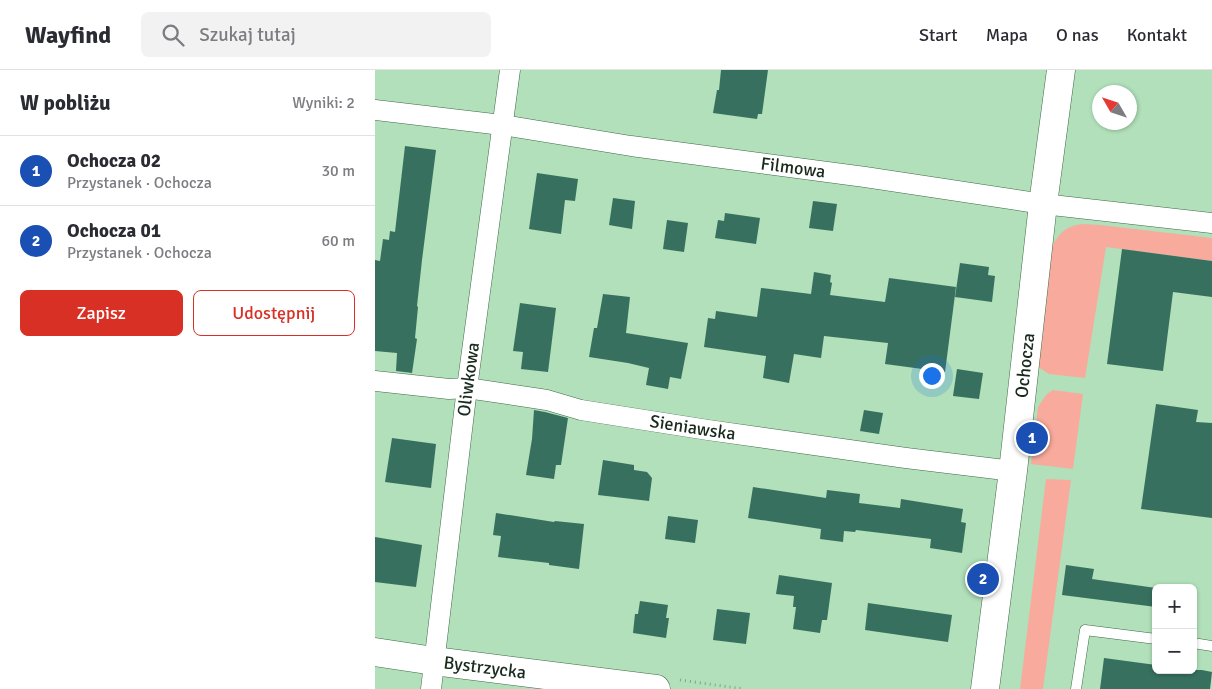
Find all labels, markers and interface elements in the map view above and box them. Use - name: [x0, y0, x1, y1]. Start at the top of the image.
- search box: [141, 12, 491, 57]
- text: Wayfind: [25, 20, 111, 50]
- icon: search: [159, 21, 187, 49]
- text: Szukaj tutaj: [199, 23, 296, 47]
- text: Start: [919, 24, 958, 46]
- text: Mapa: [986, 24, 1028, 46]
- text: O nas: [1056, 24, 1099, 46]
- text: Kontakt: [1127, 24, 1187, 46]
- north arrow: [1092, 85, 1137, 130]
- text: W pobliżu: [20, 90, 111, 116]
- text: Wyniki: 2: [292, 93, 355, 113]
- text: Ochocza 02: [67, 149, 161, 173]
- street label: Filmowa: [759, 152, 827, 183]
- text: 1: [32, 161, 40, 181]
- text: 30 m: [321, 161, 355, 181]
- text: Przystanek · Ochocza: [67, 173, 212, 193]
- text: Ochocza 01: [67, 219, 161, 243]
- text: 2: [32, 231, 40, 251]
- text: 60 m: [321, 231, 355, 251]
- text: Przystanek · Ochocza: [67, 243, 212, 263]
- button: Zapisz: [20, 290, 183, 336]
- button: Udostępnij: [193, 290, 355, 336]
- street label: Ochocza: [1010, 332, 1039, 399]
- street label: Oliwkowa: [453, 341, 484, 418]
- your location: [919, 363, 945, 389]
- street label: Sieniawska: [648, 410, 737, 445]
- pin: 1: [1016, 419, 1048, 457]
- pin: 2: [967, 560, 999, 598]
- map controls: [1152, 584, 1197, 674]
- button: +: [1152, 584, 1197, 629]
- button: −: [1152, 629, 1197, 674]
- street label: Bystrzycka: [442, 651, 527, 684]

